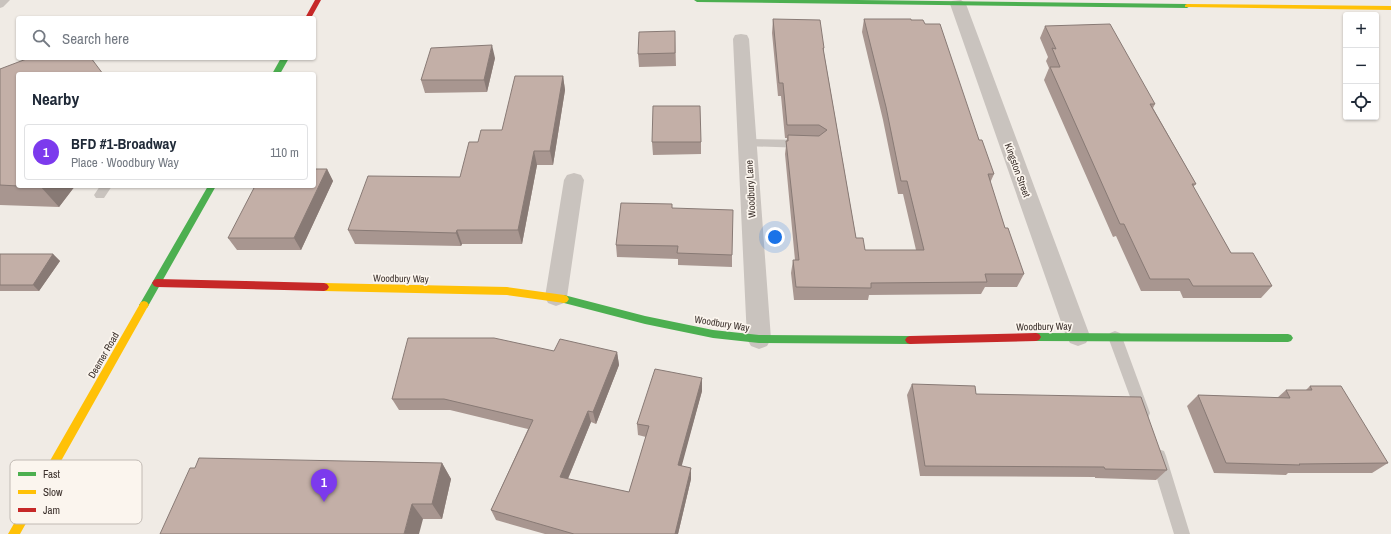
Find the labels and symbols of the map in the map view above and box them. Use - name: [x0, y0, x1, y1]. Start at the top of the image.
- street label: Kingston Street: [1002, 141, 1034, 200]
- street label: Woodbury Lane: [742, 159, 759, 218]
- your location: [765, 227, 785, 247]
- street label: Woodbury Way: [373, 272, 430, 285]
- street label: Woodbury Way: [693, 313, 751, 334]
- street label: Woodbury Way: [1016, 320, 1073, 333]
- street label: Deemer Road: [85, 330, 122, 381]
- legend: [10, 460, 142, 524]
- text: Fast: [43, 467, 61, 481]
- pin: 1: [311, 469, 337, 502]
- text: Slow: [43, 485, 63, 499]
- text: Jam: [43, 503, 60, 517]

